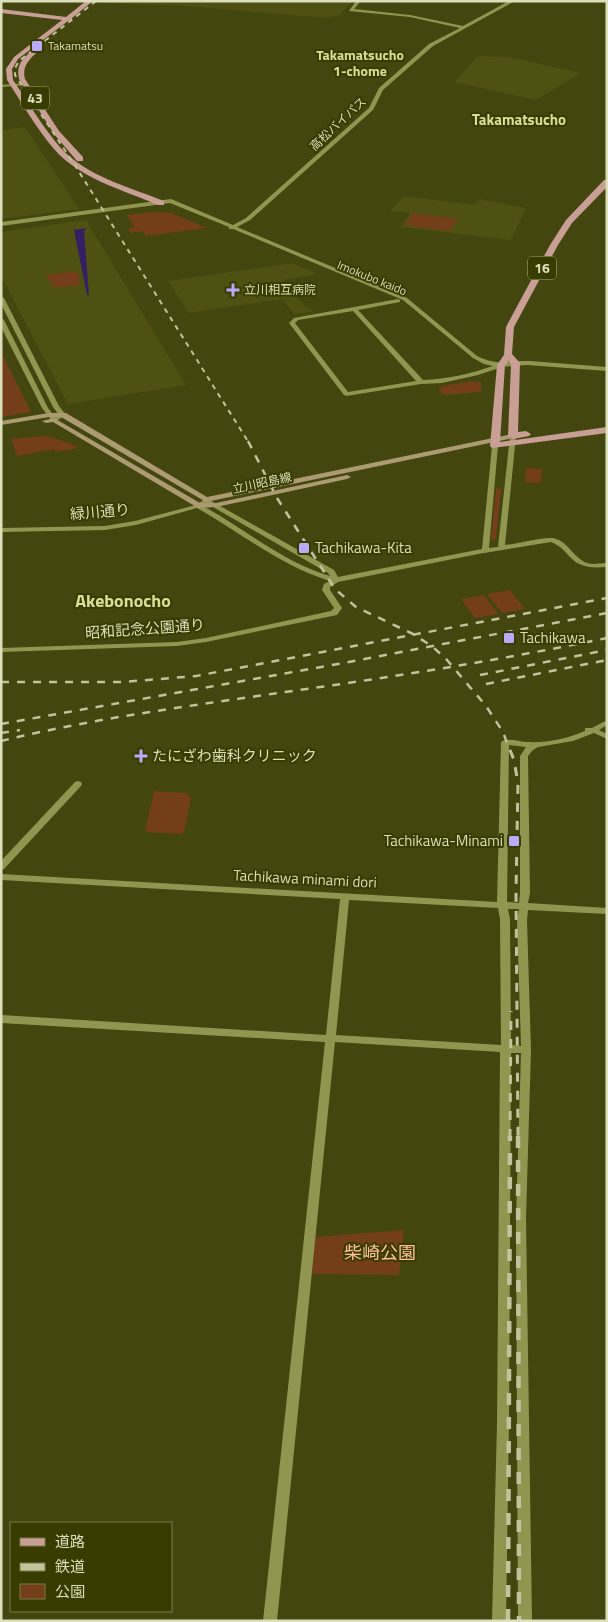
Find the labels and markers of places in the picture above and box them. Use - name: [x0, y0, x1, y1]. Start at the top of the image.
- place label: Takamatsu: [48, 36, 103, 55]
- marker: Takamatsu: [30, 39, 44, 53]
- place label: 立川相互病院: [244, 280, 316, 299]
- marker: 立川相互病院: [226, 283, 240, 297]
- place label: Tachikawa-Kita: [315, 536, 412, 559]
- marker: Tachikawa-Kita: [297, 541, 311, 555]
- place label: Tachikawa: [520, 626, 586, 649]
- marker: Tachikawa: [502, 631, 516, 645]
- place label: たにざわ歯科クリニック: [152, 744, 317, 767]
- marker: たにざわ歯科クリニック: [134, 749, 148, 763]
- place label: Tachikawa-Minami: [384, 829, 503, 852]
- marker: Tachikawa-Minami: [507, 834, 521, 848]

